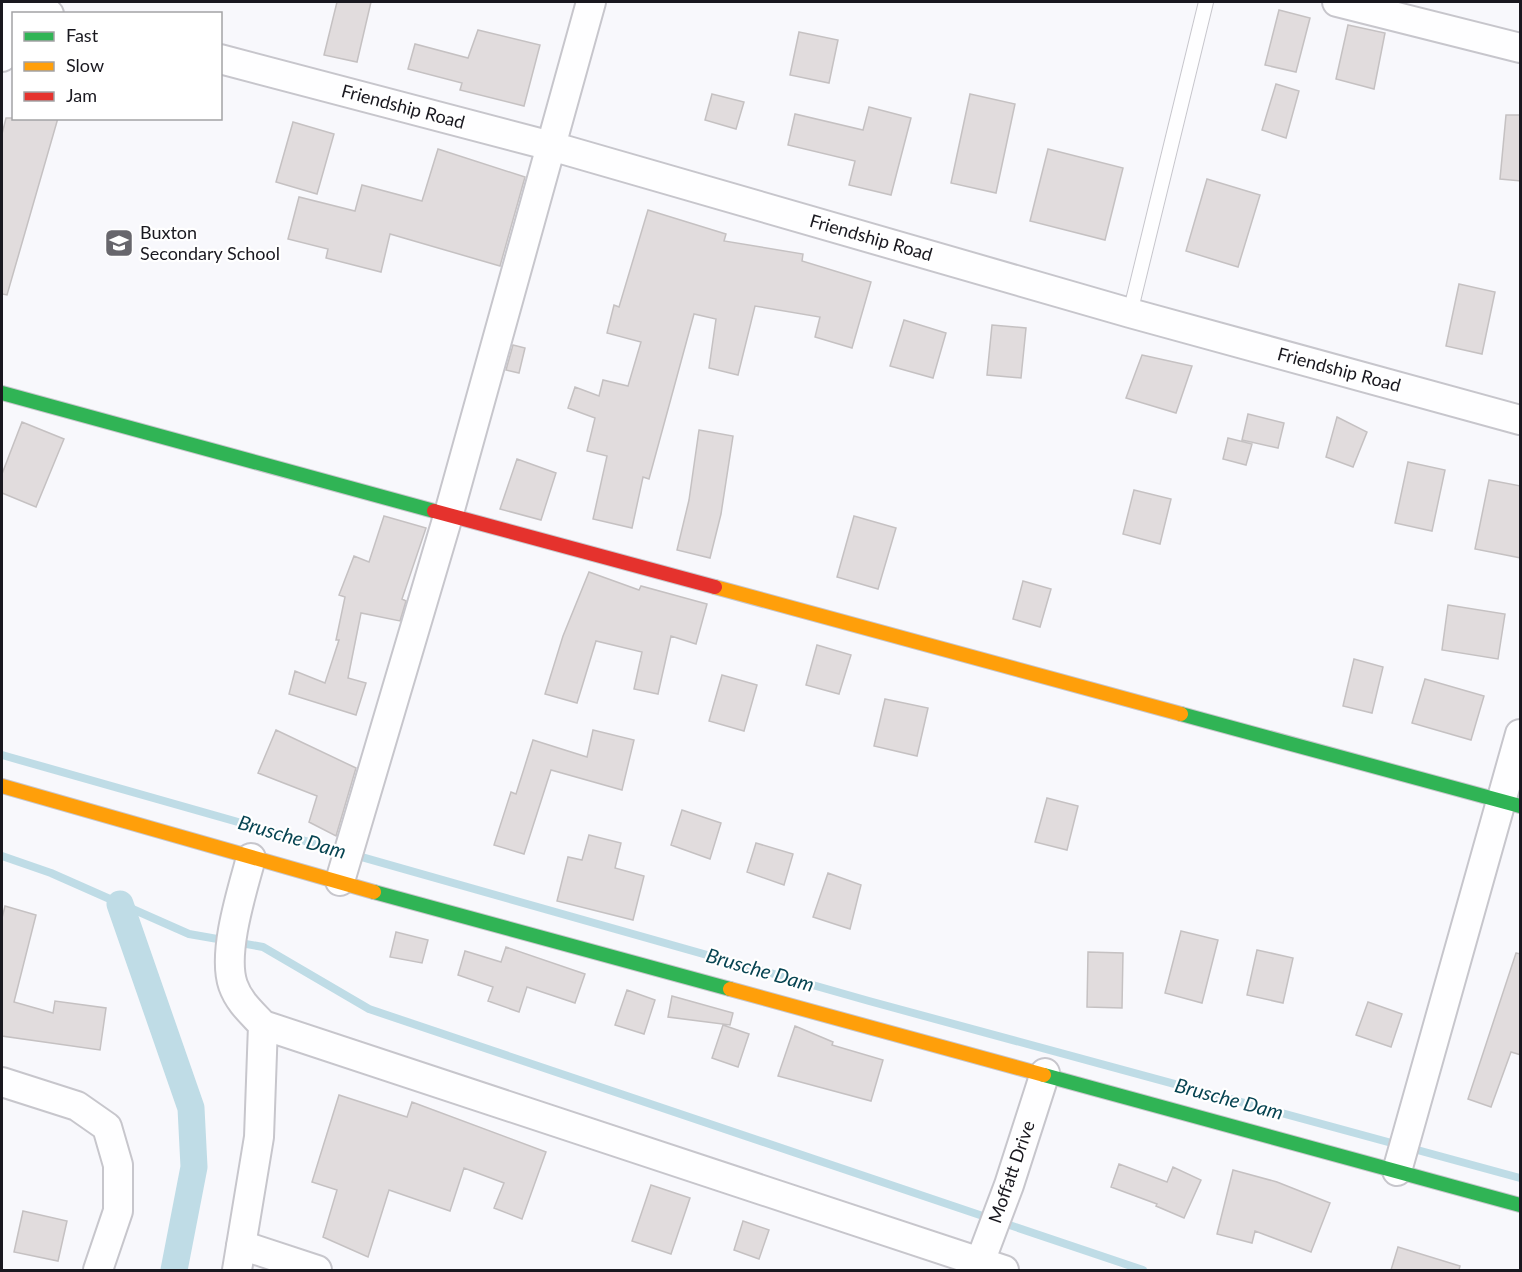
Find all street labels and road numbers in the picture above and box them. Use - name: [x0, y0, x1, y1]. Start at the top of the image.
- street label: Friendship Road: [339, 79, 467, 133]
- street label: Friendship Road: [807, 209, 935, 265]
- street label: Friendship Road: [1275, 342, 1403, 396]
- street label: Moffatt Drive: [983, 1118, 1039, 1226]

